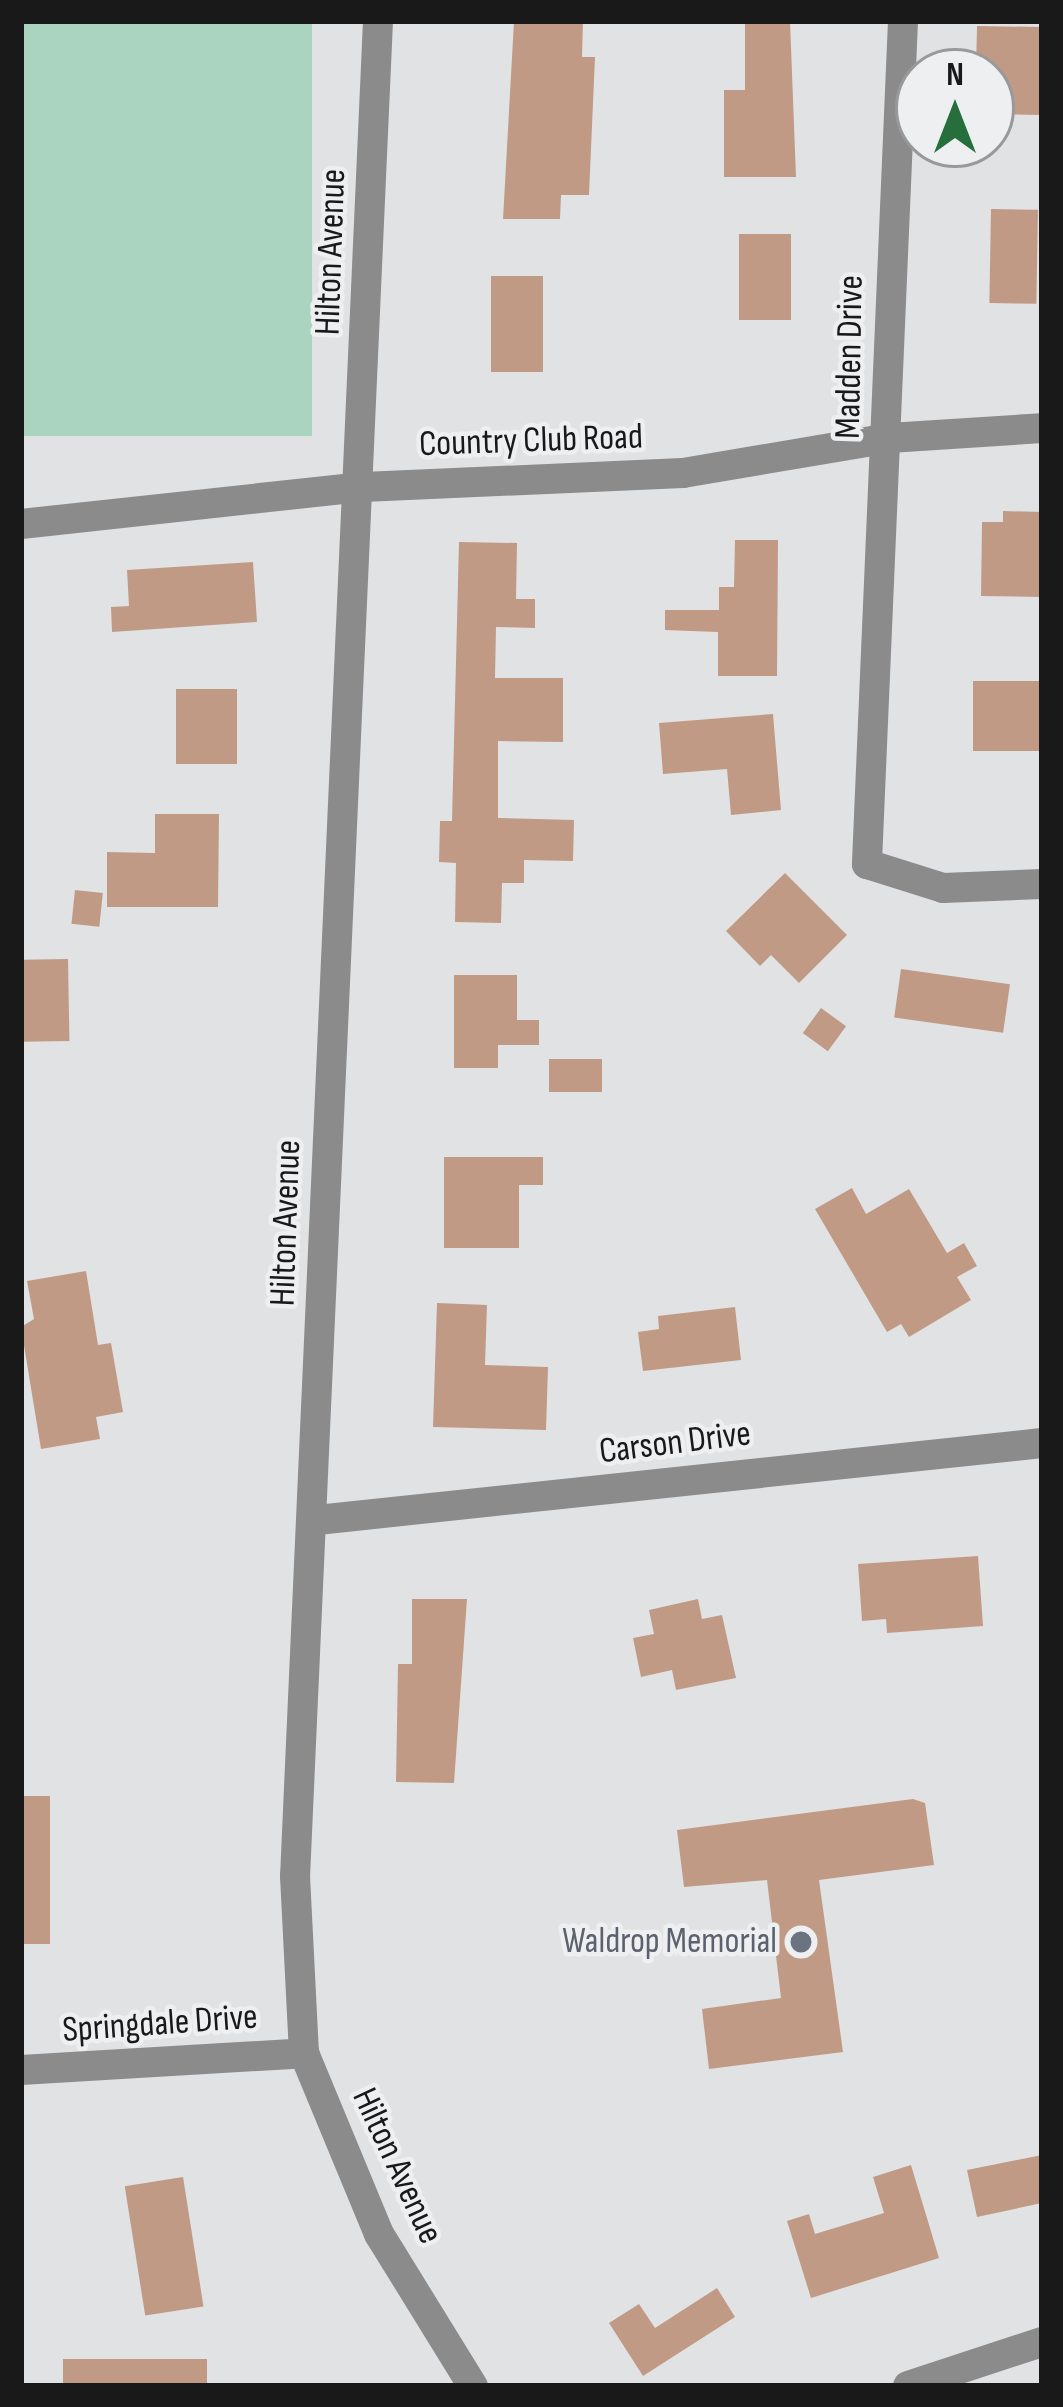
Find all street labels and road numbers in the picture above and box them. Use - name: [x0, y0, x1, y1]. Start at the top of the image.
- street label: Hilton Avenue: [307, 168, 355, 336]
- street label: Madden Drive: [827, 275, 873, 439]
- street label: Country Club Road: [418, 416, 644, 466]
- street label: Hilton Avenue: [262, 1139, 310, 1307]
- street label: Carson Drive: [597, 1412, 753, 1474]
- street label: Springdale Drive: [61, 1996, 259, 2052]
- street label: Hilton Avenue: [342, 2081, 452, 2251]

